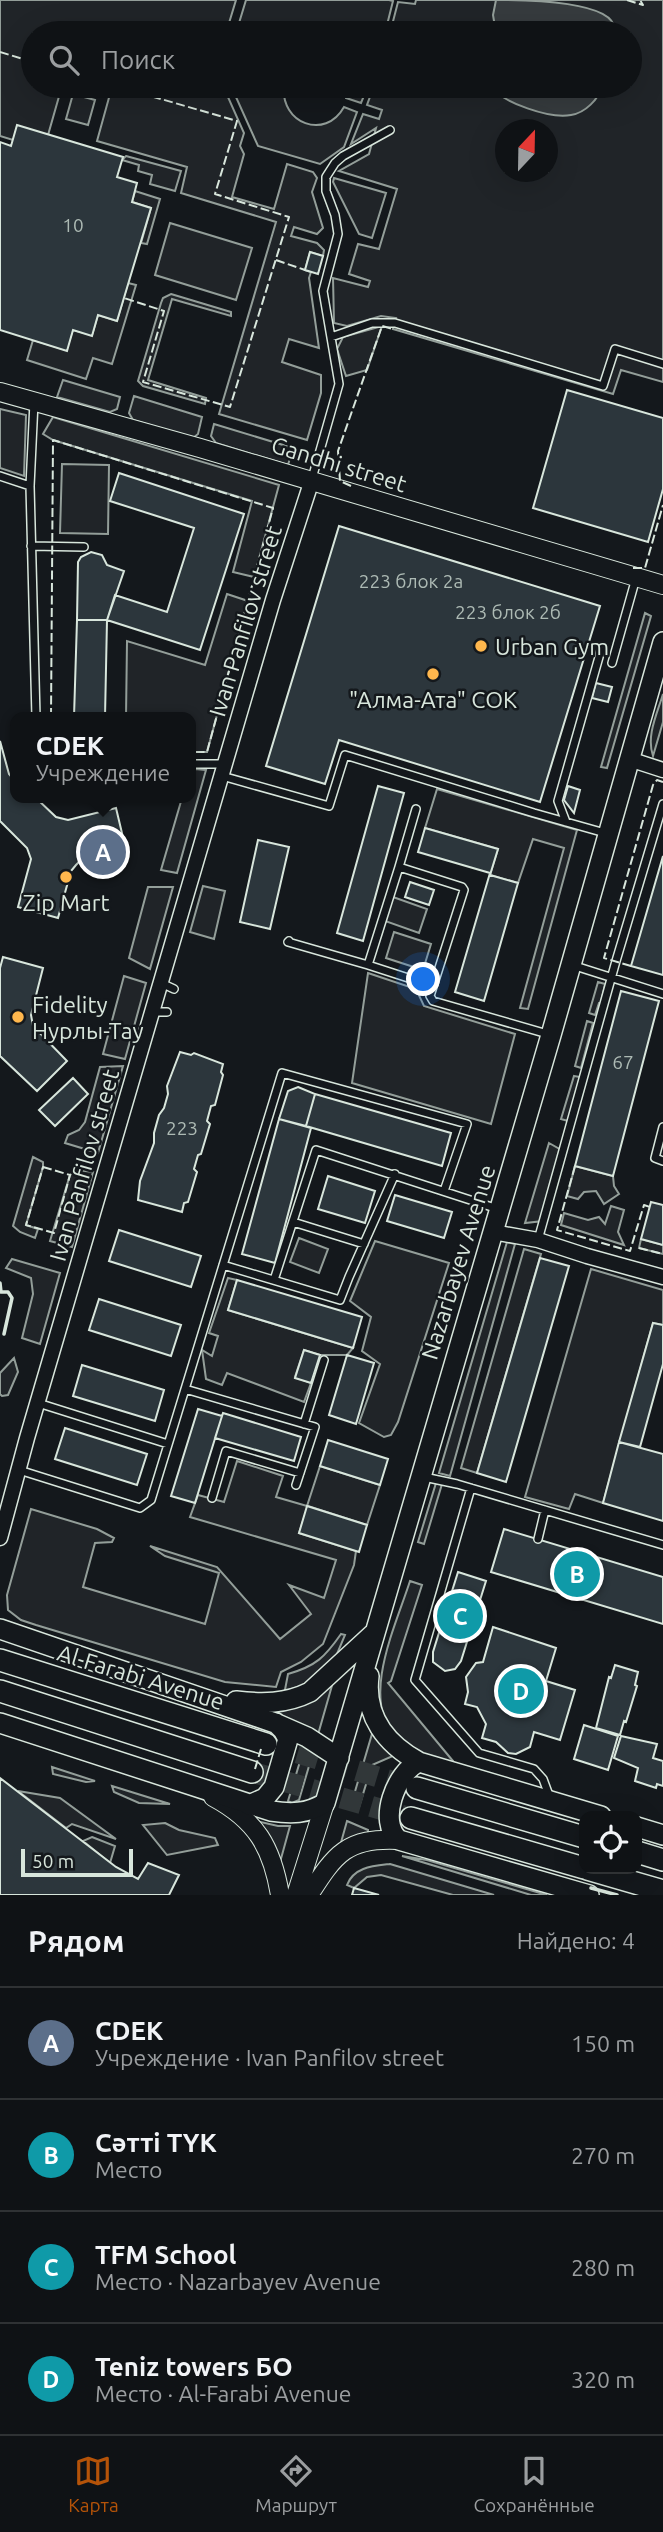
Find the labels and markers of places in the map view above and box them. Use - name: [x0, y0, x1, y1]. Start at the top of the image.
- place label: Urban Gym: [495, 634, 609, 659]
- marker: Urban Gym: [473, 638, 489, 654]
- marker: "Алма-Ата" СОК: [425, 666, 441, 682]
- place label: "Алма-Ата" СОК: [349, 687, 517, 712]
- pin: A: [80, 826, 126, 878]
- marker: Zip Mart: [58, 869, 74, 885]
- place label: Zip Mart: [22, 890, 110, 915]
- place label: Fidelity Нурлы-Тау: [32, 992, 144, 1043]
- marker: Fidelity Нурлы-Тау: [10, 1009, 26, 1025]
- pin: B: [554, 1548, 600, 1600]
- pin: C: [437, 1590, 483, 1642]
- pin: D: [498, 1665, 544, 1717]

